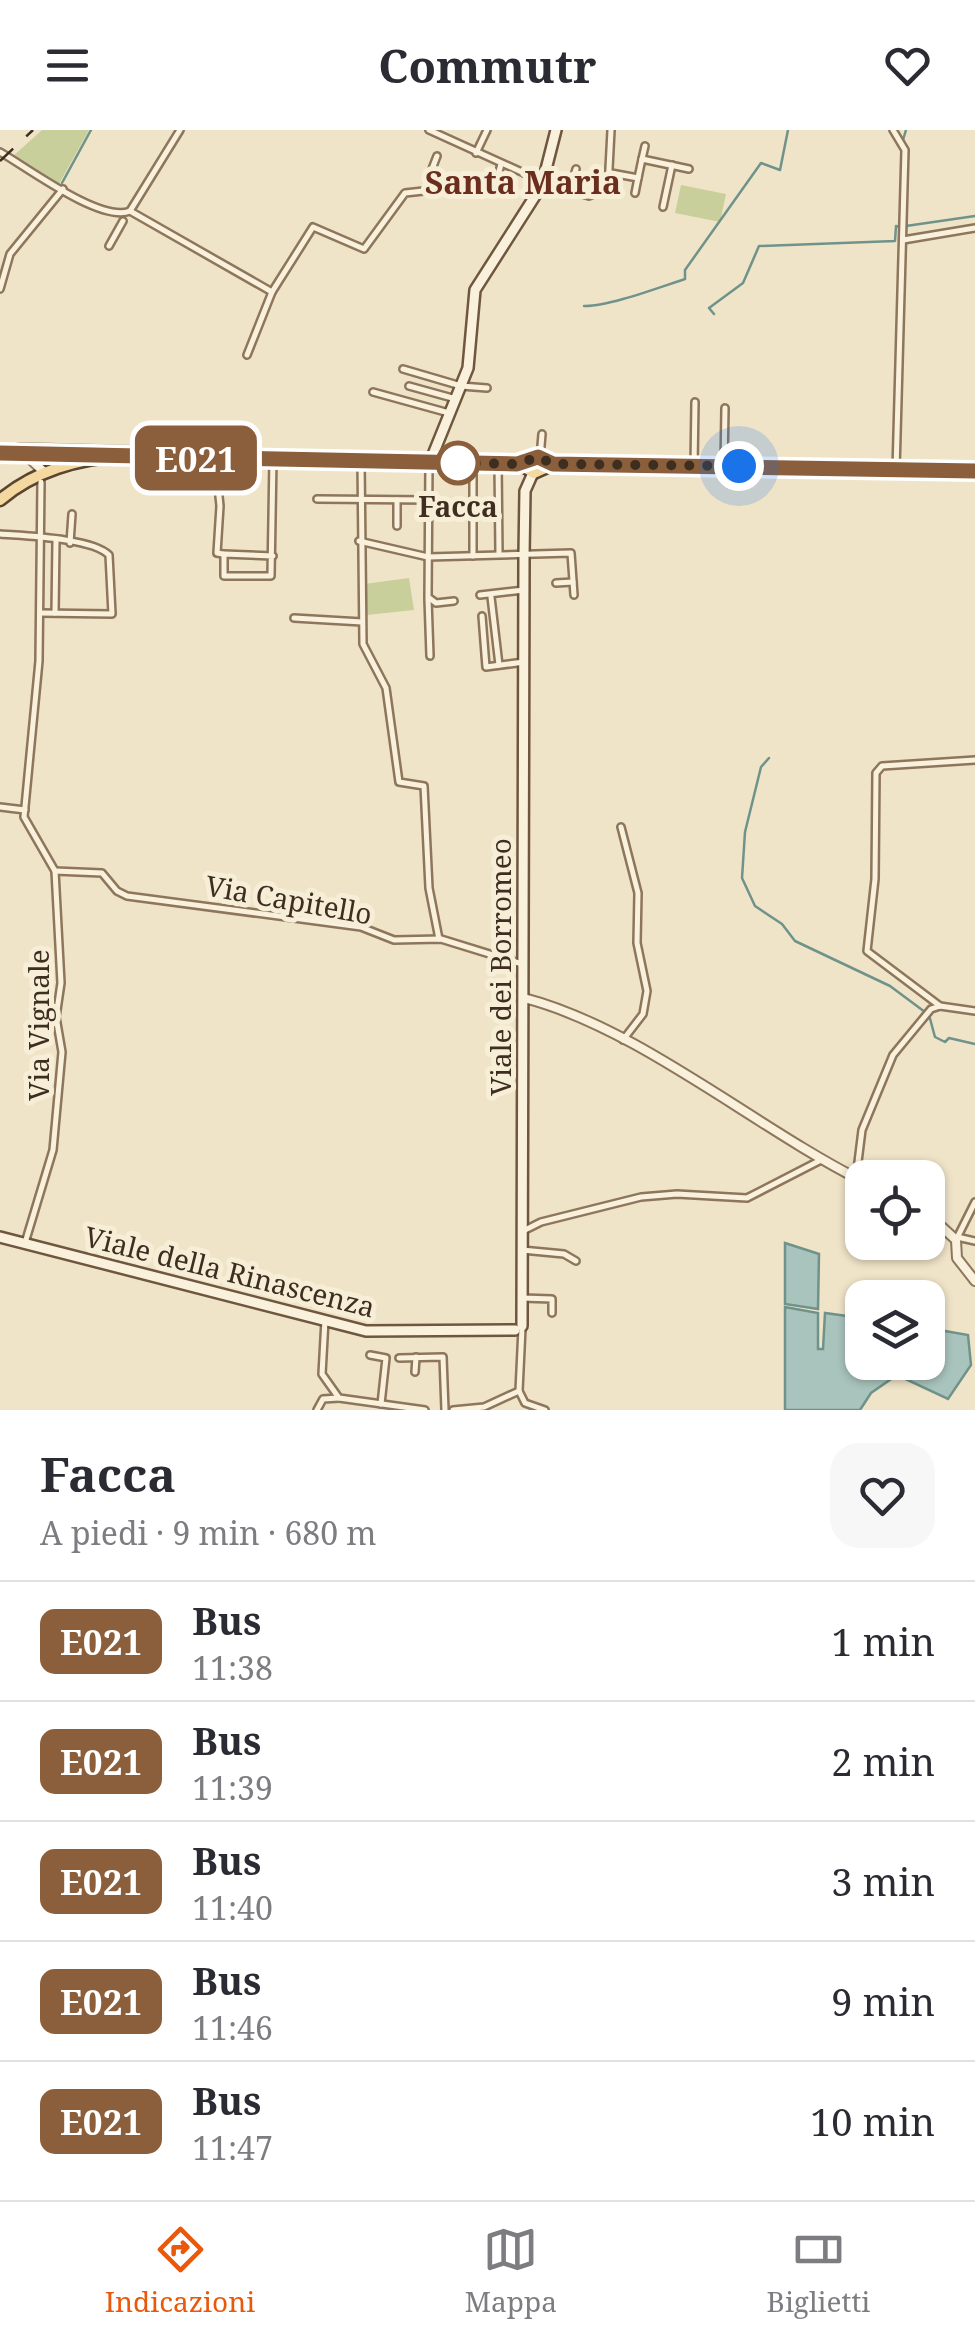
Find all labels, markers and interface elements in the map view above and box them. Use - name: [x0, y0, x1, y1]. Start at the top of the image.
- text: Commutr: [378, 35, 597, 96]
- icon: menu: [40, 38, 95, 93]
- icon: heart: [880, 38, 935, 93]
- district label: Santa Maria: [425, 160, 621, 203]
- line badge: E021: [126, 426, 266, 490]
- text: E021: [155, 435, 237, 482]
- your location: [714, 441, 764, 491]
- marker: Facca: [437, 442, 479, 484]
- place label: Facca: [418, 487, 498, 525]
- street label: Viale dei Borromeo: [481, 838, 519, 1096]
- street label: Via Capitello: [203, 866, 375, 932]
- street label: Via Vignale: [19, 949, 57, 1101]
- map controls: [845, 1160, 945, 1380]
- button: locate: [845, 1160, 945, 1260]
- street label: Viale della Rinascenza: [81, 1217, 379, 1325]
- button: layers: [845, 1280, 945, 1380]
- text: Facca: [40, 1441, 176, 1506]
- button: heart: [830, 1443, 935, 1548]
- text: A piedi · 9 min · 680 m: [40, 1511, 377, 1554]
- text: Bus: [192, 1594, 261, 1646]
- text: 1 min: [831, 1615, 935, 1667]
- text: E021: [60, 1618, 142, 1665]
- text: 11:38: [192, 1646, 273, 1689]
- text: Bus: [192, 1714, 261, 1766]
- text: 2 min: [831, 1735, 935, 1787]
- text: E021: [60, 1738, 142, 1785]
- text: 11:39: [192, 1766, 273, 1809]
- text: Bus: [192, 1834, 261, 1886]
- text: 3 min: [831, 1855, 935, 1907]
- text: E021: [60, 1858, 142, 1905]
- text: 11:40: [192, 1886, 273, 1929]
- text: Bus: [192, 1954, 261, 2006]
- text: 9 min: [831, 1975, 935, 2027]
- text: E021: [60, 1978, 142, 2025]
- text: 11:46: [192, 2006, 273, 2049]
- text: Bus: [192, 2074, 261, 2126]
- text: 10 min: [810, 2095, 935, 2147]
- text: E021: [60, 2098, 142, 2145]
- text: 11:47: [192, 2126, 273, 2169]
- tab: Indicazioni: [105, 2222, 255, 2320]
- tab: Mappa: [465, 2222, 557, 2320]
- tab: Biglietti: [767, 2222, 870, 2320]

